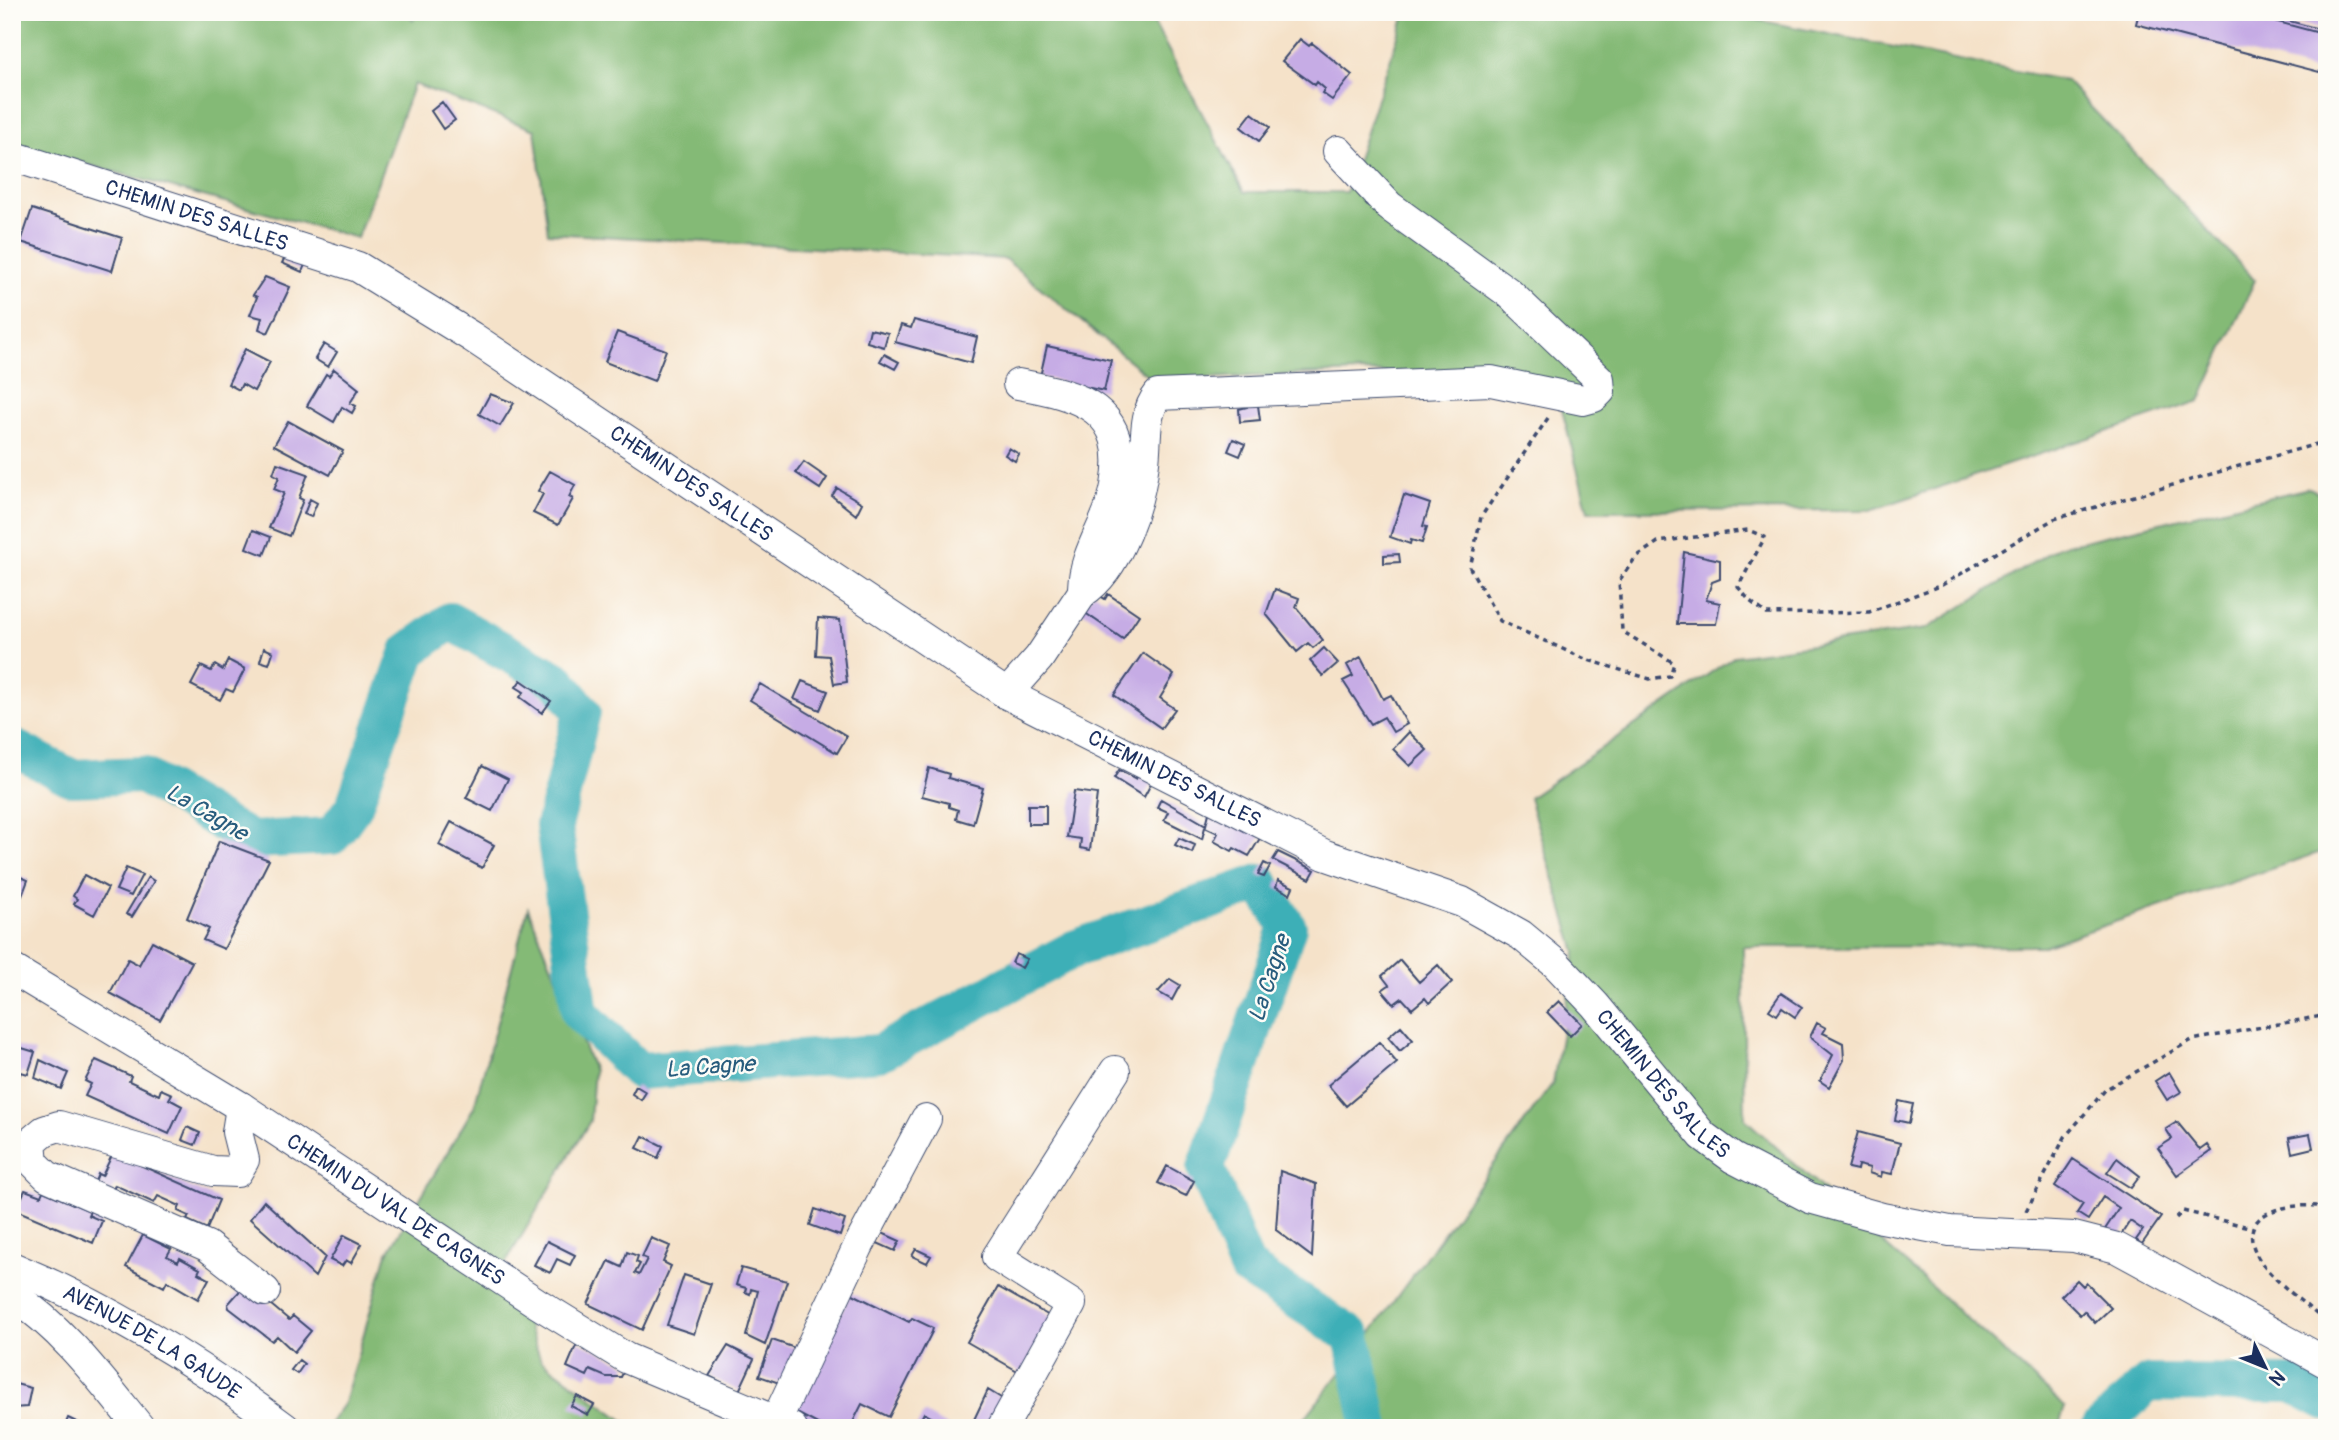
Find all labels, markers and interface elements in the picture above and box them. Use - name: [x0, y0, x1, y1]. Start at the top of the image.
- street label: CHEMIN DES SALLES: [102, 174, 291, 258]
- street label: CHEMIN DES SALLES: [604, 420, 778, 548]
- street label: CHEMIN DES SALLES: [1083, 724, 1265, 834]
- water label: La Cagne: [161, 778, 255, 849]
- water label: La Cagne: [1242, 929, 1298, 1025]
- street label: CHEMIN DES SALLES: [1590, 1004, 1735, 1165]
- water label: La Cagne: [664, 1049, 758, 1084]
- street label: CHEMIN DU VAL DE CAGNES: [281, 1128, 510, 1292]
- street label: AVENUE DE LA GAUDE: [58, 1279, 246, 1406]
- north arrow: [2230, 1332, 2300, 1402]
- text: N: [2263, 1365, 2290, 1391]

